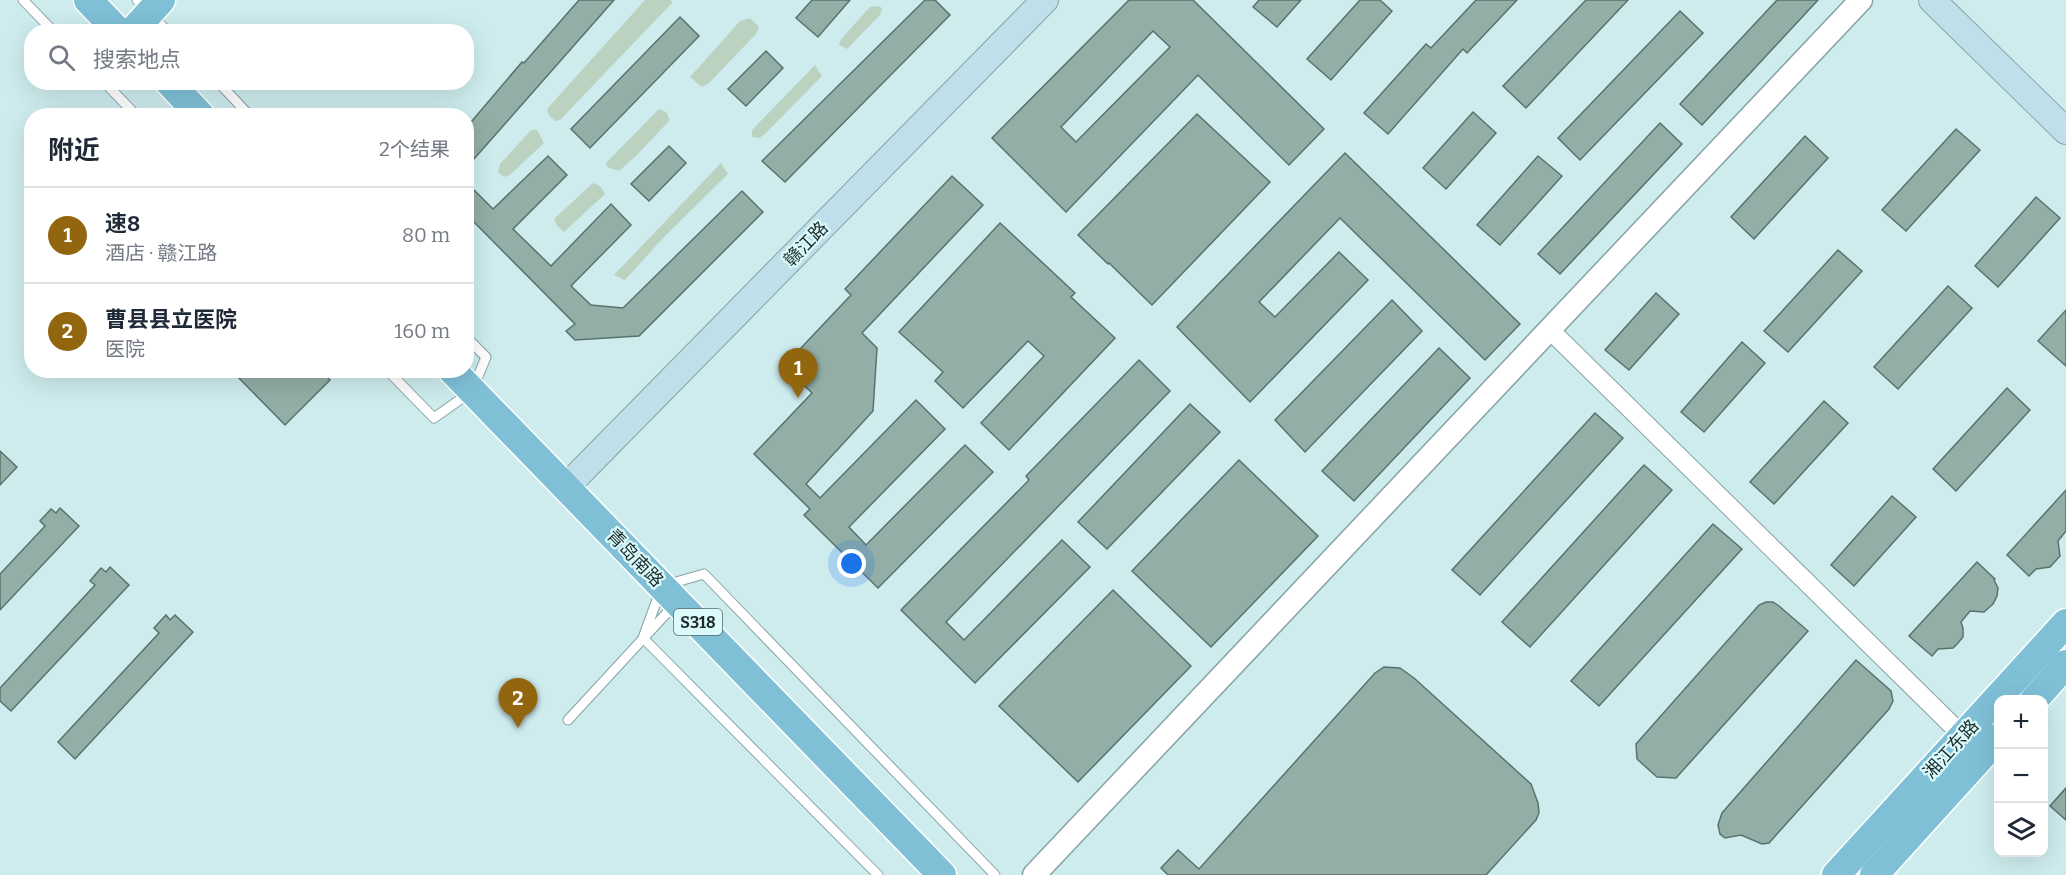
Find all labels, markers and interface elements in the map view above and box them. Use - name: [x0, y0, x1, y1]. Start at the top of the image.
- search box: [24, 24, 474, 90]
- icon: search: [45, 41, 78, 74]
- text: 搜索地点: [93, 46, 181, 73]
- text: 附近: [48, 135, 100, 166]
- text: 2个结果: [379, 137, 450, 161]
- text: 速8: [105, 210, 140, 237]
- street label: 赣江路: [779, 217, 833, 271]
- text: 1: [63, 223, 72, 247]
- text: 80 m: [402, 223, 450, 247]
- text: 酒店 · 赣江路: [105, 241, 217, 265]
- text: 曹县县立医院: [105, 306, 237, 333]
- text: 2: [62, 319, 73, 343]
- text: 160 m: [394, 319, 450, 343]
- text: 医院: [105, 337, 145, 361]
- pin: 1: [778, 348, 818, 398]
- street label: 青岛南路: [602, 524, 668, 592]
- your location: [837, 549, 866, 578]
- road number: S318: [674, 609, 722, 635]
- pin: 2: [498, 678, 538, 728]
- map controls: [1994, 695, 2048, 857]
- button: +: [1994, 695, 2048, 749]
- street label: 湘江东路: [1919, 715, 1983, 783]
- button: −: [1994, 749, 2048, 803]
- button: layers: [1994, 803, 2048, 857]

